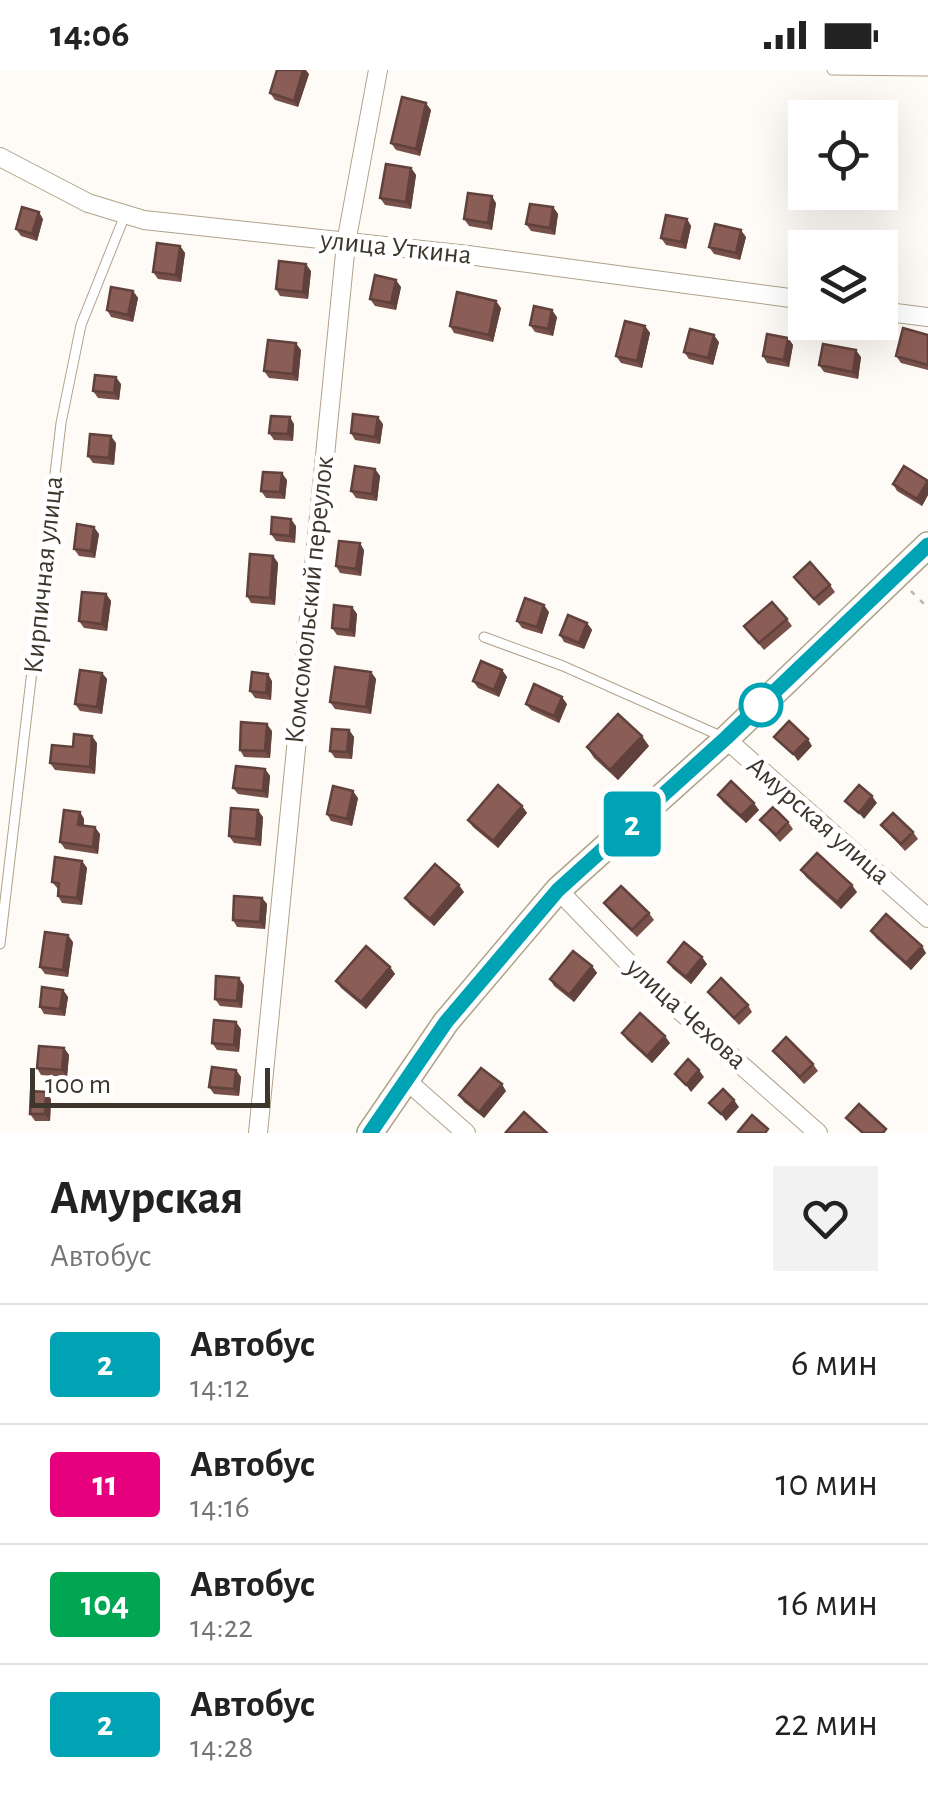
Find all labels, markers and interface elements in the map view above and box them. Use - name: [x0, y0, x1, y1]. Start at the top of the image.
- text: 14:06: [50, 16, 130, 54]
- map controls: [788, 100, 898, 340]
- button: locate: [788, 100, 898, 210]
- street label: улица Уткина: [318, 226, 473, 270]
- button: layers: [788, 230, 898, 340]
- street label: Комсомольский переулок: [281, 455, 339, 745]
- street label: Кирпичная улица: [20, 475, 68, 675]
- unlabelled marker: [740, 684, 782, 726]
- street label: Амурская улица: [741, 752, 895, 891]
- line badge: 2: [600, 792, 664, 856]
- text: 2: [624, 807, 640, 842]
- street label: улица Чехова: [620, 952, 752, 1075]
- scale bar: [30, 1063, 270, 1108]
- text: 100 m: [45, 1071, 111, 1099]
- button: heart: [773, 1166, 878, 1271]
- text: Амурская: [50, 1175, 243, 1223]
- text: Автобус: [50, 1240, 152, 1272]
- text: Автобус: [190, 1326, 315, 1364]
- text: 6 мин: [791, 1345, 878, 1383]
- text: 2: [97, 1347, 113, 1382]
- text: 14:12: [190, 1371, 249, 1403]
- text: Автобус: [190, 1446, 315, 1484]
- text: 10 мин: [775, 1465, 878, 1503]
- text: 11: [92, 1467, 118, 1502]
- text: 14:16: [190, 1491, 250, 1523]
- text: Автобус: [190, 1566, 315, 1604]
- text: 16 мин: [778, 1585, 878, 1623]
- text: 104: [81, 1587, 129, 1622]
- text: 14:22: [190, 1611, 253, 1643]
- text: Автобус: [190, 1686, 315, 1724]
- text: 22 мин: [774, 1705, 878, 1743]
- text: 2: [97, 1707, 113, 1742]
- text: 14:28: [190, 1731, 253, 1763]

